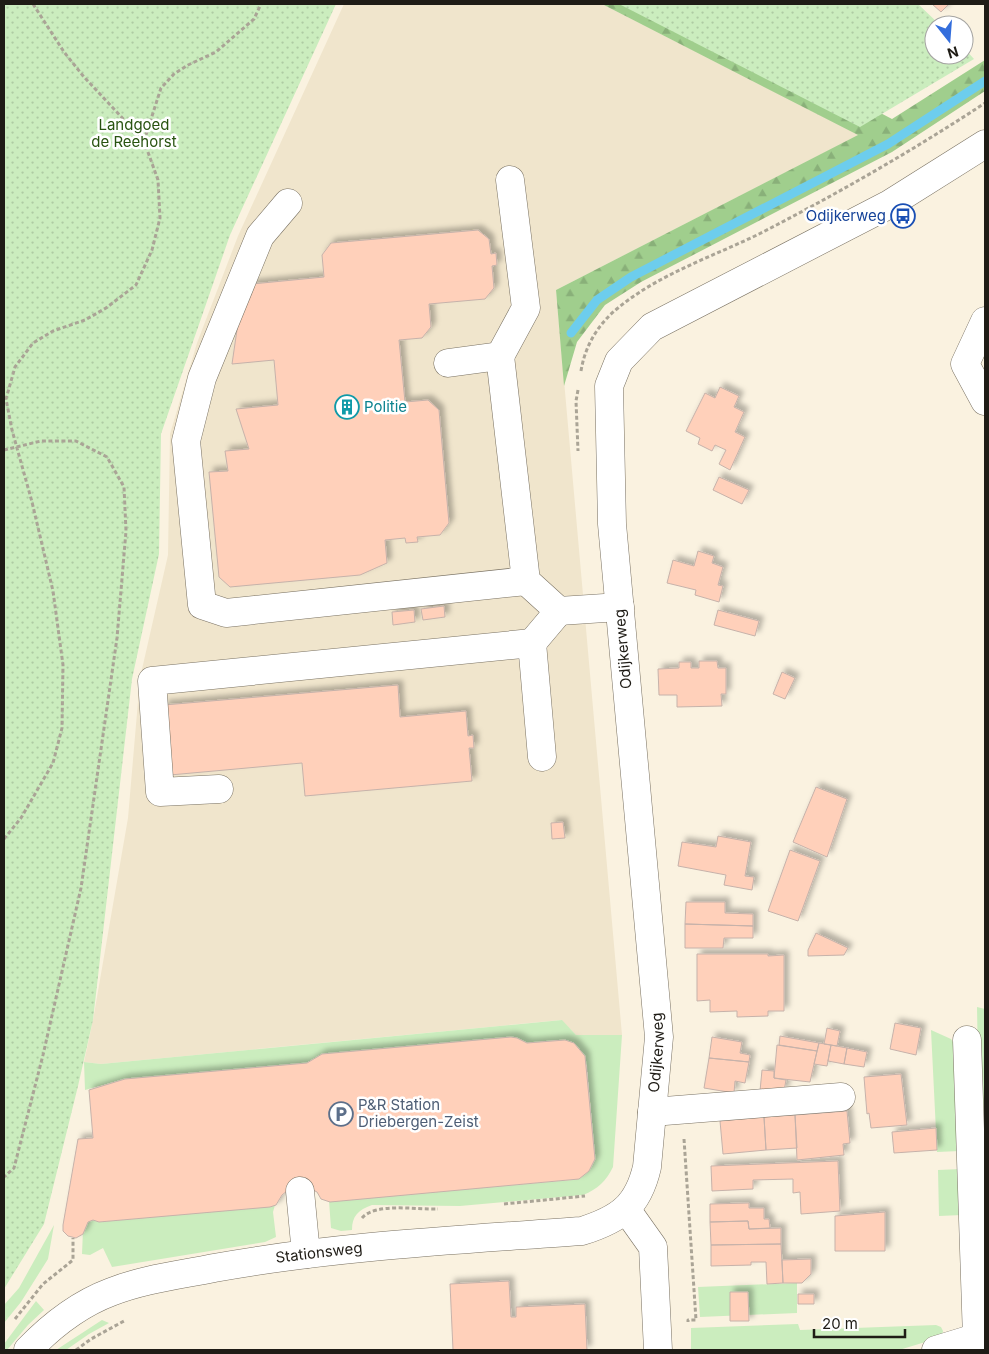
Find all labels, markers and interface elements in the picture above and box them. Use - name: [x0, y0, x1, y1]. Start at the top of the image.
- north arrow: [924, 15, 974, 65]
- text: N: [945, 43, 961, 63]
- park label: Landgoed de Reehorst: [91, 115, 177, 151]
- bus stop icon: Odijkerweg: [890, 203, 916, 229]
- place label: Odijkerweg: [806, 206, 886, 225]
- building icon: Politie: [334, 394, 360, 420]
- place label: Politie: [364, 397, 407, 416]
- street label: Odijkerweg: [610, 608, 635, 690]
- street label: Odijkerweg: [644, 1012, 668, 1093]
- place label: P&R Station Driebergen-Zeist: [358, 1095, 479, 1131]
- parking icon: P&R Station Driebergen-Zeist: [328, 1101, 354, 1127]
- street label: Stationsweg: [274, 1238, 363, 1267]
- scale bar: [814, 1306, 905, 1338]
- text: 20 m: [822, 1314, 858, 1333]

